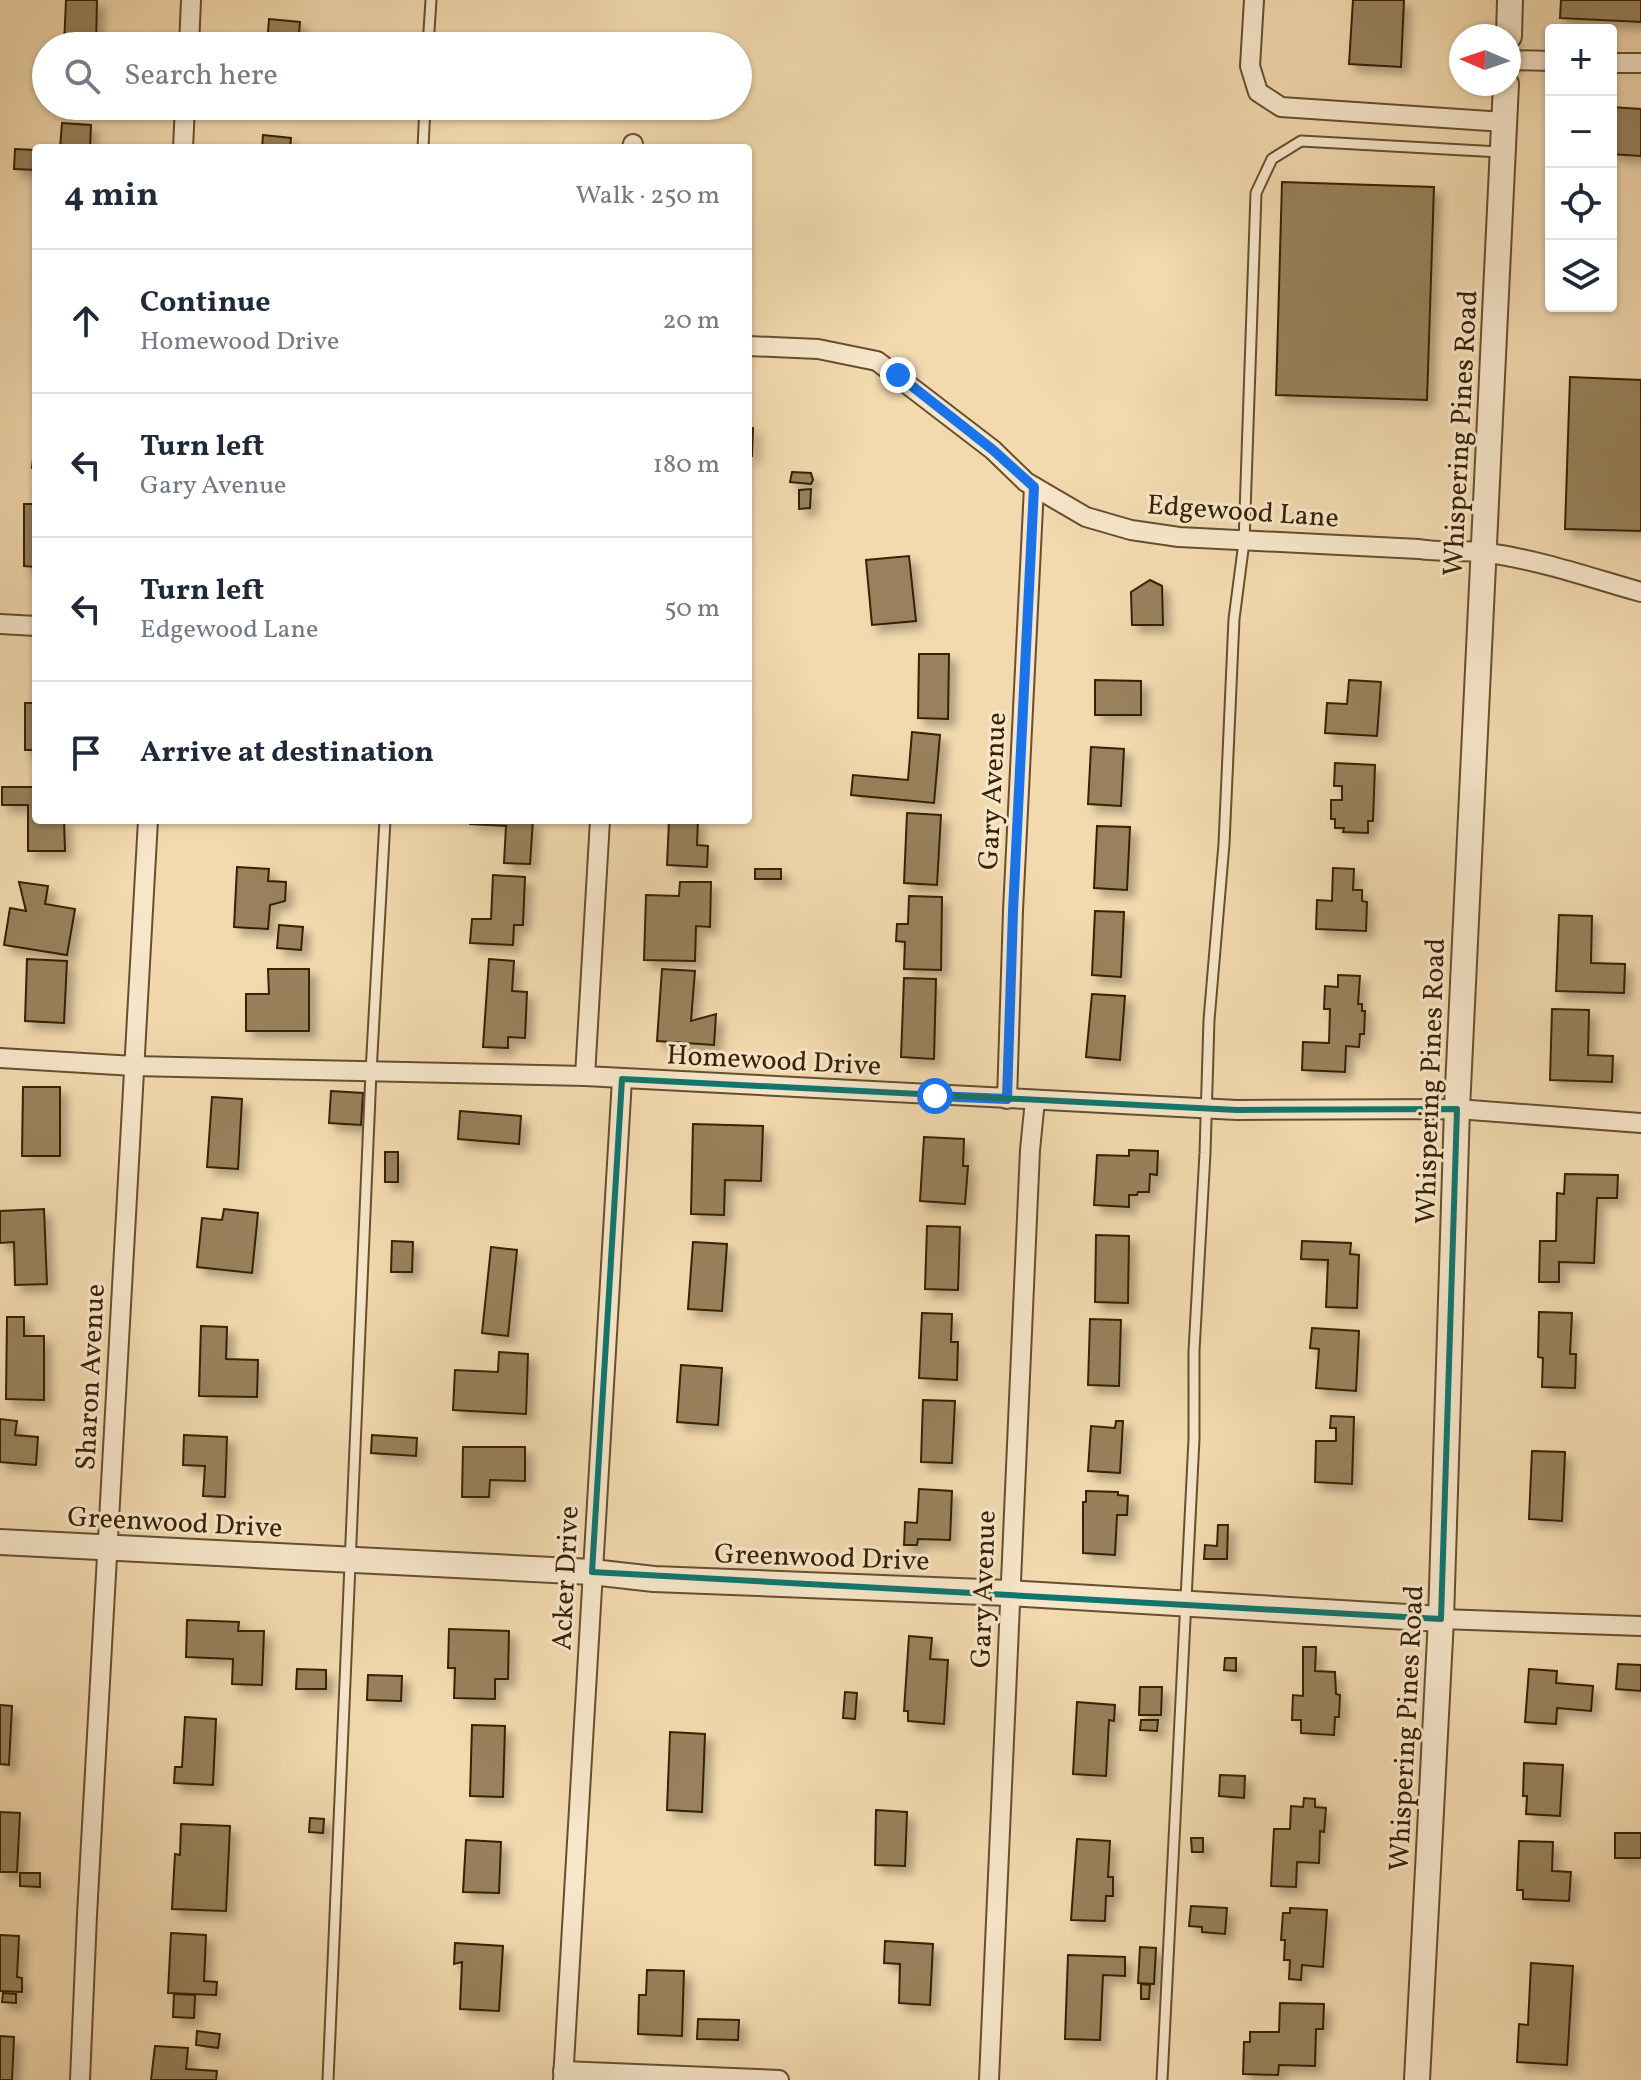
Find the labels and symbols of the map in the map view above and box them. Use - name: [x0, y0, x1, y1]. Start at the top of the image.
- north arrow: [1449, 24, 1521, 96]
- street label: Whispering Pines Road: [1435, 289, 1488, 577]
- route end: [880, 357, 916, 393]
- street label: Edgewood Lane: [1146, 486, 1340, 539]
- street label: Gary Avenue: [970, 711, 1017, 871]
- street label: Whispering Pines Road: [1407, 937, 1456, 1225]
- street label: Homewood Drive: [666, 1036, 882, 1087]
- route start: [917, 1078, 953, 1114]
- street label: Sharon Avenue: [67, 1283, 116, 1471]
- street label: Greenwood Drive: [66, 1498, 283, 1549]
- street label: Acker Drive: [543, 1505, 590, 1651]
- street label: Gary Avenue: [962, 1510, 1007, 1669]
- street label: Greenwood Drive: [714, 1535, 930, 1582]
- street label: Whispering Pines Road: [1381, 1584, 1434, 1872]

